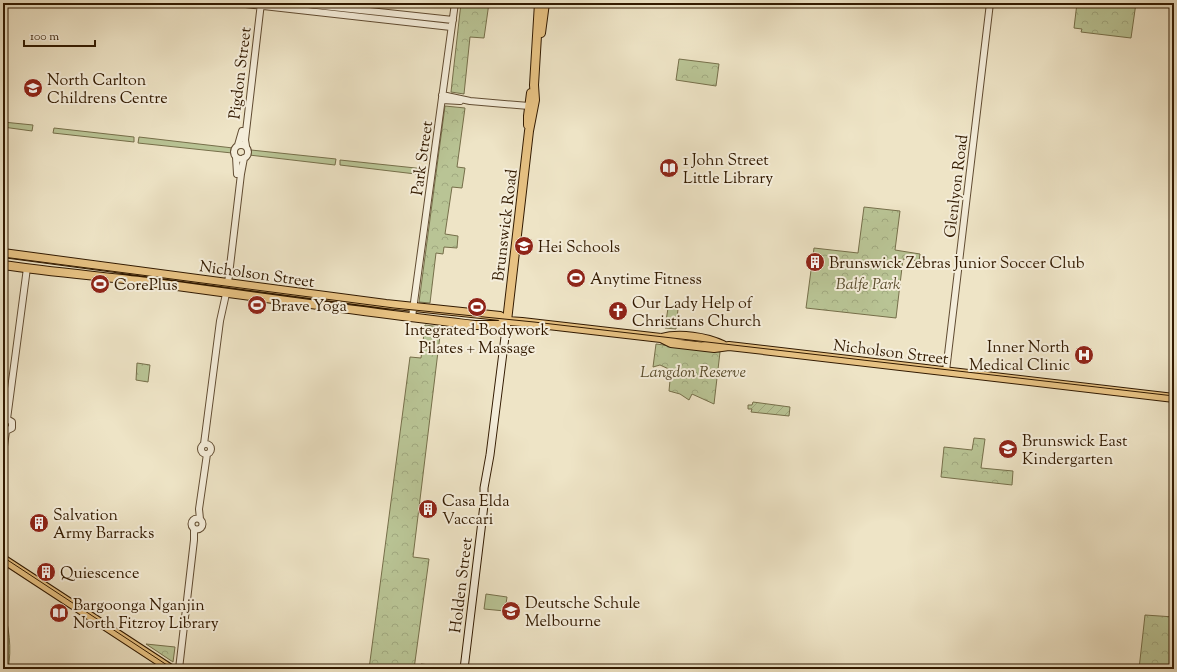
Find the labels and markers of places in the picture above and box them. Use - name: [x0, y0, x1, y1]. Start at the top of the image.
- place label: North Carlton Childrens Centre: [47, 70, 168, 111]
- school or university icon: North Carlton Childrens Centre: [22, 77, 44, 99]
- place label: 1 John Street Little Library: [683, 150, 773, 191]
- library icon: 1 John Street Little Library: [658, 157, 680, 179]
- school or university icon: Hei Schools: [513, 235, 535, 257]
- place label: Hei Schools: [538, 237, 620, 260]
- building icon: Brunswick Zebras Junior Soccer Club: [804, 251, 826, 273]
- place label: Brunswick Zebras Junior Soccer Club: [829, 253, 1085, 276]
- sports icon: Anytime Fitness: [565, 267, 587, 289]
- place label: Anytime Fitness: [590, 269, 702, 292]
- sports icon: CorePlus: [89, 273, 111, 295]
- place label: CorePlus: [114, 275, 178, 298]
- place label: Our Lady Help of Christians Church: [632, 293, 762, 334]
- sports icon: Brave Yoga: [246, 294, 268, 316]
- place label: Brave Yoga: [271, 296, 347, 319]
- sports icon: Integrated Bodywork Pilates + Massage: [466, 296, 488, 318]
- church icon: Our Lady Help of Christians Church: [607, 300, 629, 322]
- place label: Integrated Bodywork Pilates + Massage: [405, 320, 550, 361]
- place label: Inner North Medical Clinic: [969, 337, 1071, 378]
- hospital icon: Inner North Medical Clinic: [1073, 344, 1095, 366]
- place label: Brunswick East Kindergarten: [1022, 431, 1128, 472]
- school or university icon: Brunswick East Kindergarten: [997, 438, 1019, 460]
- place label: Casa Elda Vaccari: [442, 491, 510, 532]
- building icon: Casa Elda Vaccari: [417, 498, 439, 520]
- place label: Salvation Army Barracks: [53, 505, 154, 546]
- building icon: Salvation Army Barracks: [28, 512, 50, 534]
- building icon: Quiescence: [35, 561, 57, 583]
- place label: Quiescence: [60, 563, 140, 586]
- place label: Deutsche Schule Melbourne: [525, 593, 640, 634]
- place label: Bargoonga Nganjin North Fitzroy Library: [73, 595, 219, 636]
- school or university icon: Deutsche Schule Melbourne: [500, 600, 522, 622]
- library icon: Bargoonga Nganjin North Fitzroy Library: [48, 602, 70, 624]

